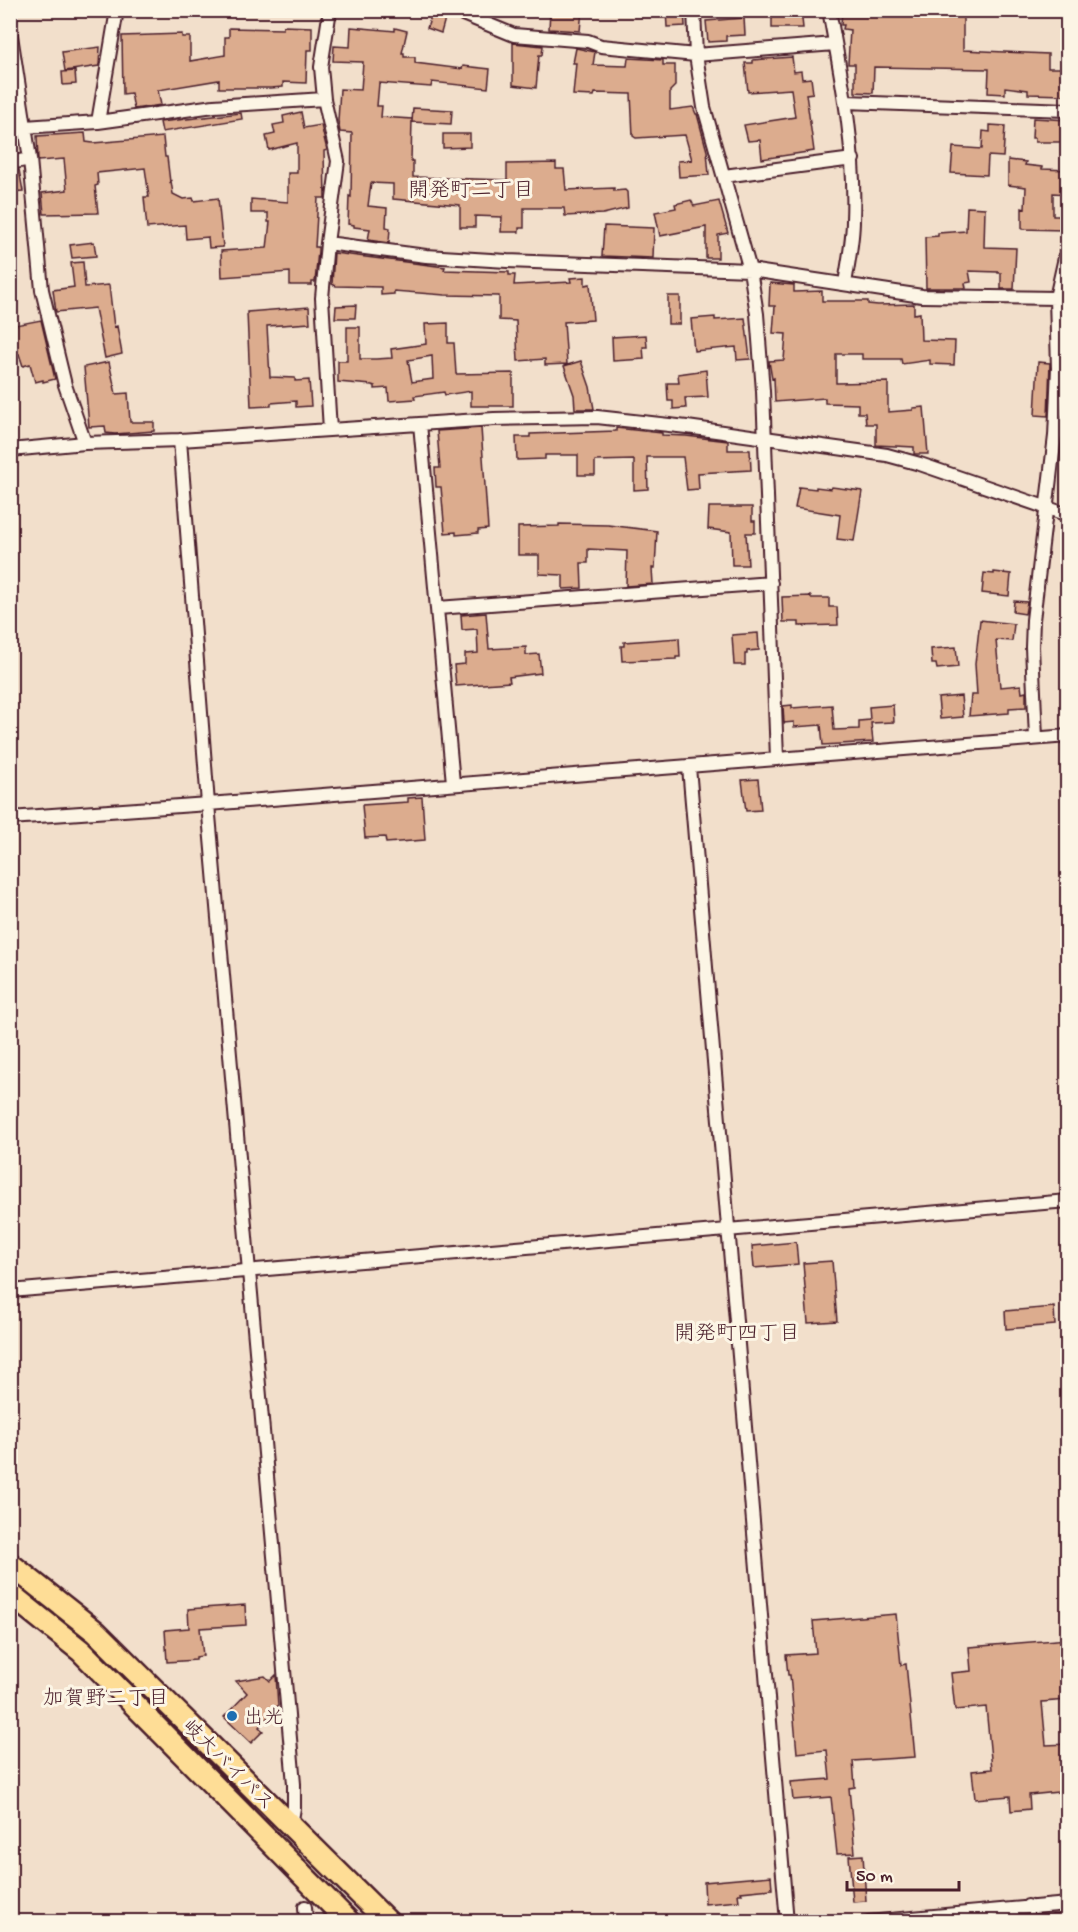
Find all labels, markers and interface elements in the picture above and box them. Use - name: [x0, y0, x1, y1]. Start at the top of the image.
- district label: 開発町二丁目: [408, 179, 534, 205]
- district label: 開発町四丁目: [674, 1322, 800, 1348]
- district label: 加賀野二丁目: [43, 1687, 169, 1713]
- place label: 出光: [244, 1707, 284, 1731]
- marker: 出光: [225, 1709, 239, 1723]
- street label: 岐大バイパス: [176, 1715, 278, 1817]
- scale bar: [847, 1854, 960, 1892]
- text: 50 m: [856, 1867, 893, 1888]

